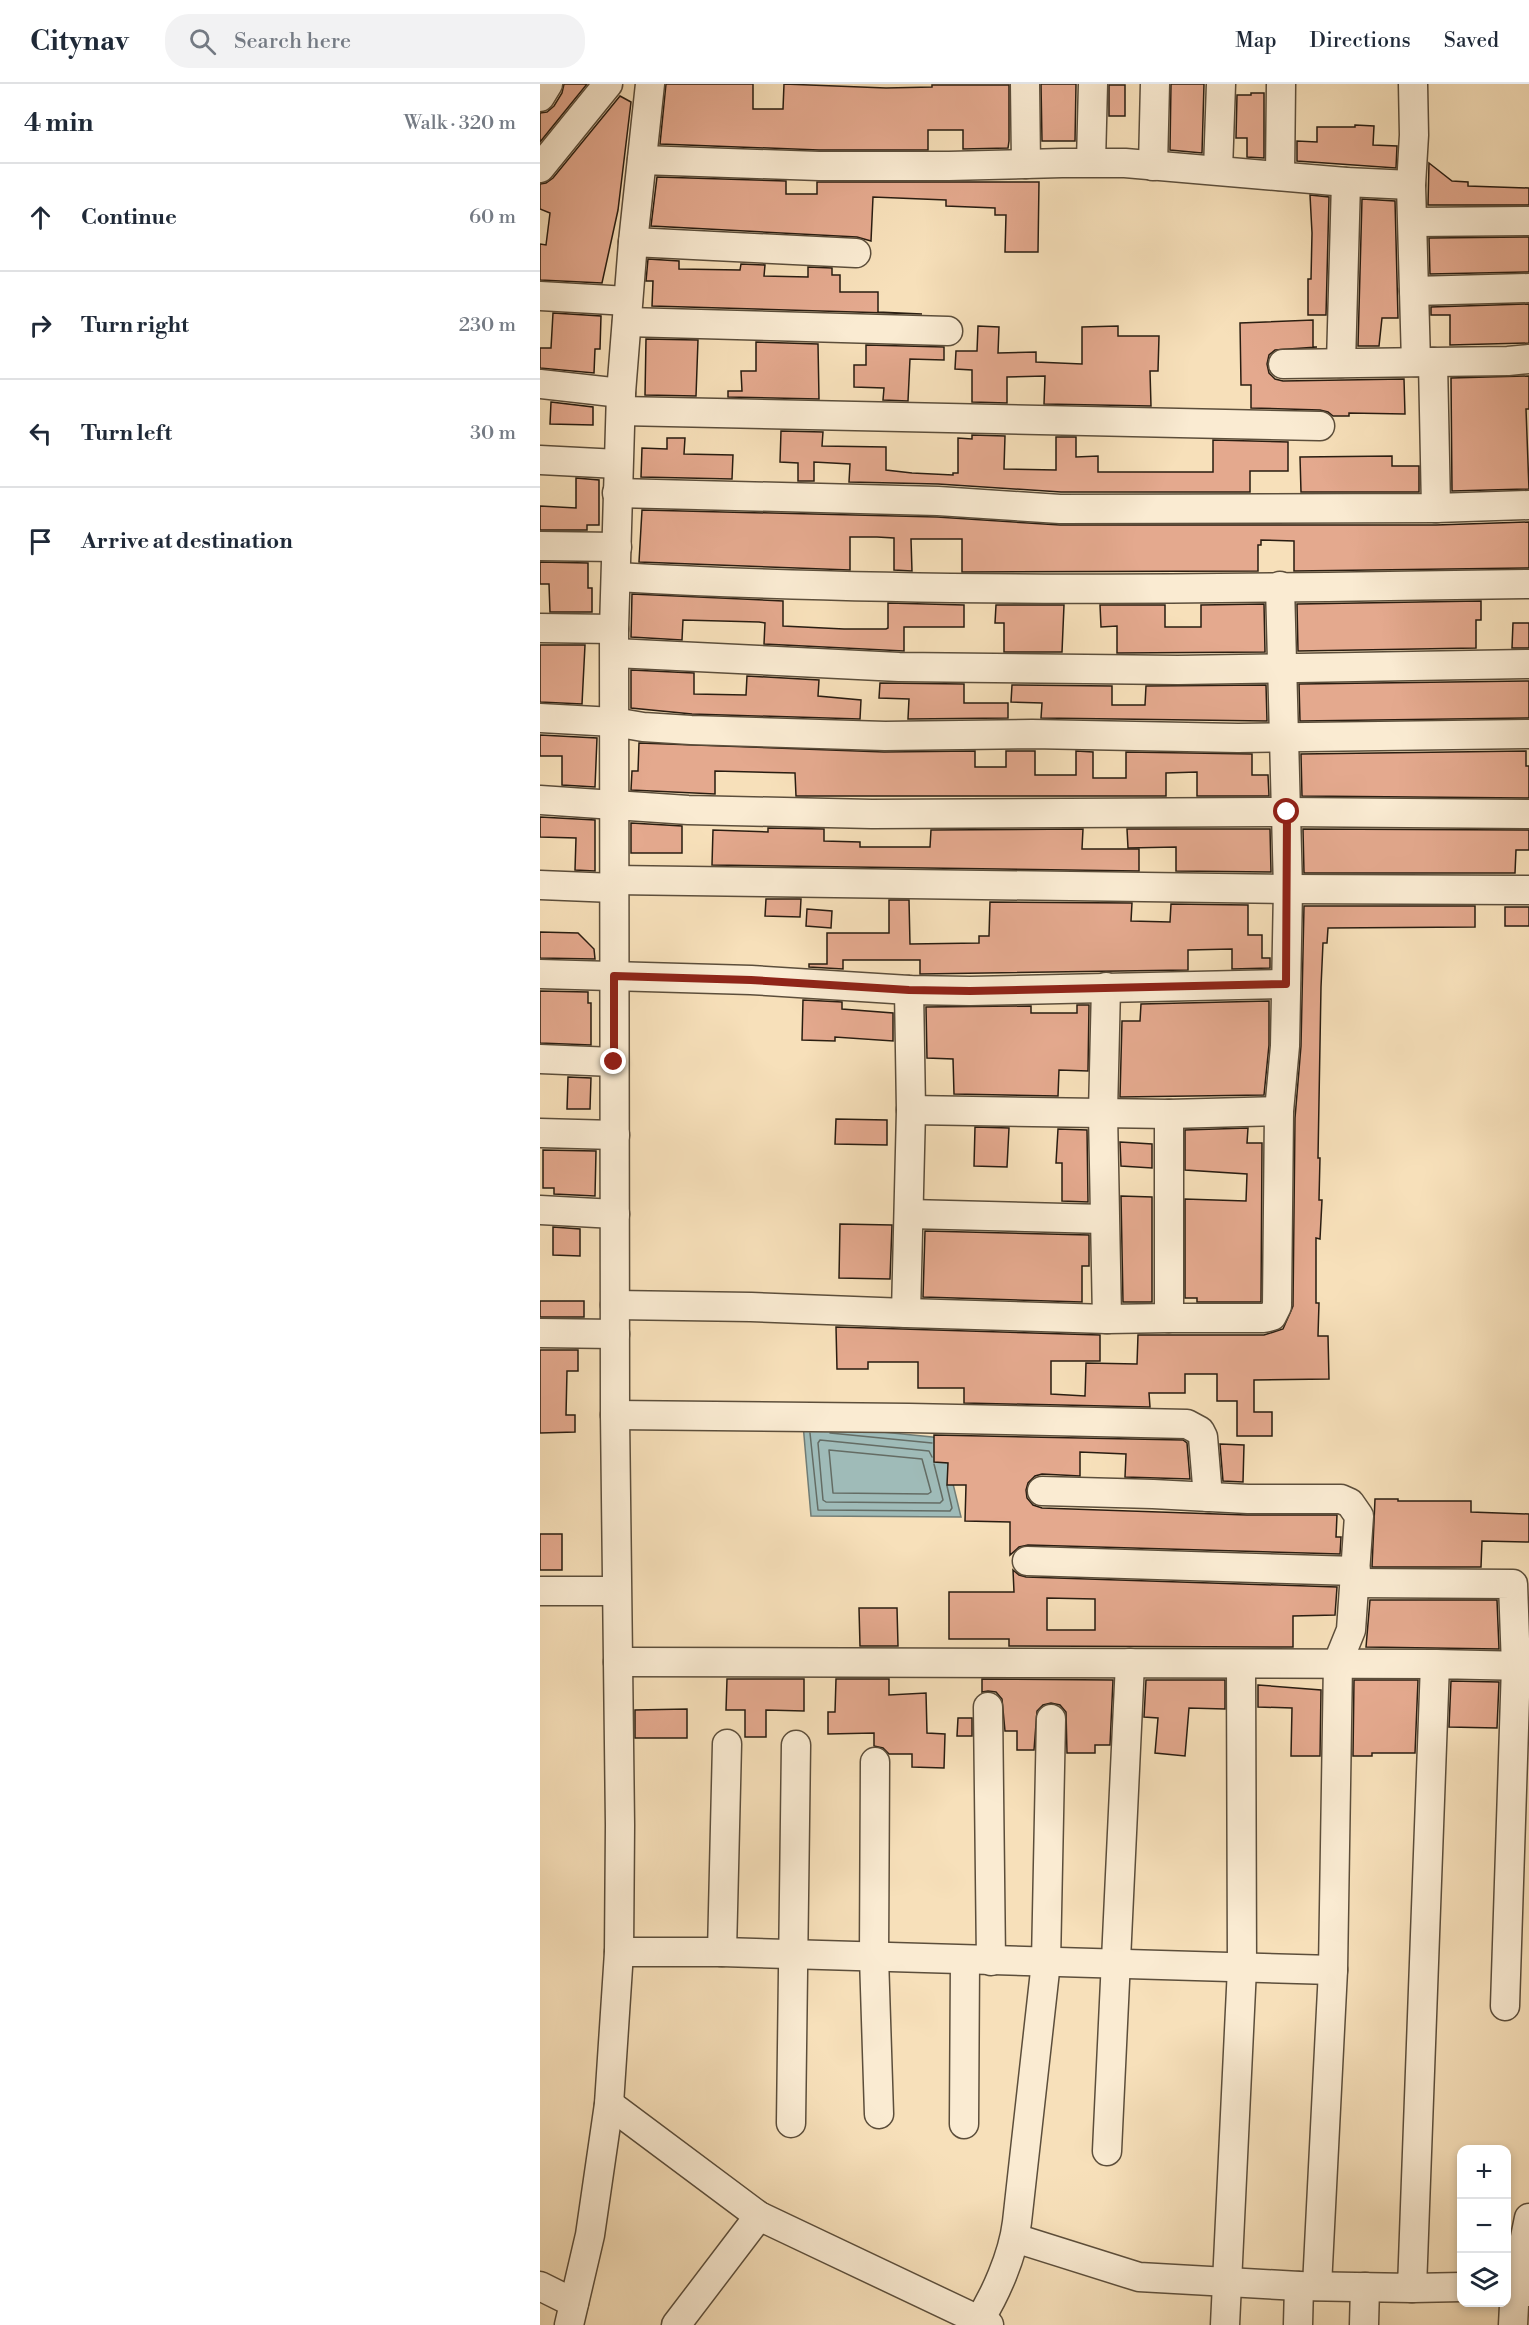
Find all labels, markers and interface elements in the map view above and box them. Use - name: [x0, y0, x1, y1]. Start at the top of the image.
- search box: [165, 14, 585, 68]
- text: Citynav: [30, 24, 129, 59]
- icon: search: [186, 25, 219, 58]
- text: Search here: [234, 28, 351, 55]
- text: Map: [1235, 28, 1277, 54]
- text: Directions: [1310, 28, 1411, 54]
- text: Saved: [1444, 28, 1499, 54]
- text: 4 min: [24, 107, 94, 139]
- text: Walk · 320 m: [404, 111, 516, 136]
- icon: ahead: [24, 201, 57, 234]
- text: Continue: [81, 204, 177, 231]
- text: 60 m: [469, 205, 516, 230]
- icon: right: [24, 309, 57, 342]
- text: Turn right: [81, 312, 189, 339]
- text: 230 m: [459, 313, 516, 338]
- icon: left: [24, 417, 57, 450]
- text: Turn left: [81, 420, 172, 447]
- text: 30 m: [470, 421, 516, 446]
- icon: arrive: [24, 525, 57, 558]
- text: Arrive at destination: [81, 528, 293, 555]
- route start: [1273, 798, 1299, 824]
- route end: [600, 1048, 626, 1074]
- map controls: [1457, 2145, 1511, 2307]
- button: +: [1457, 2145, 1511, 2199]
- button: −: [1457, 2199, 1511, 2253]
- button: layers: [1457, 2253, 1511, 2307]

